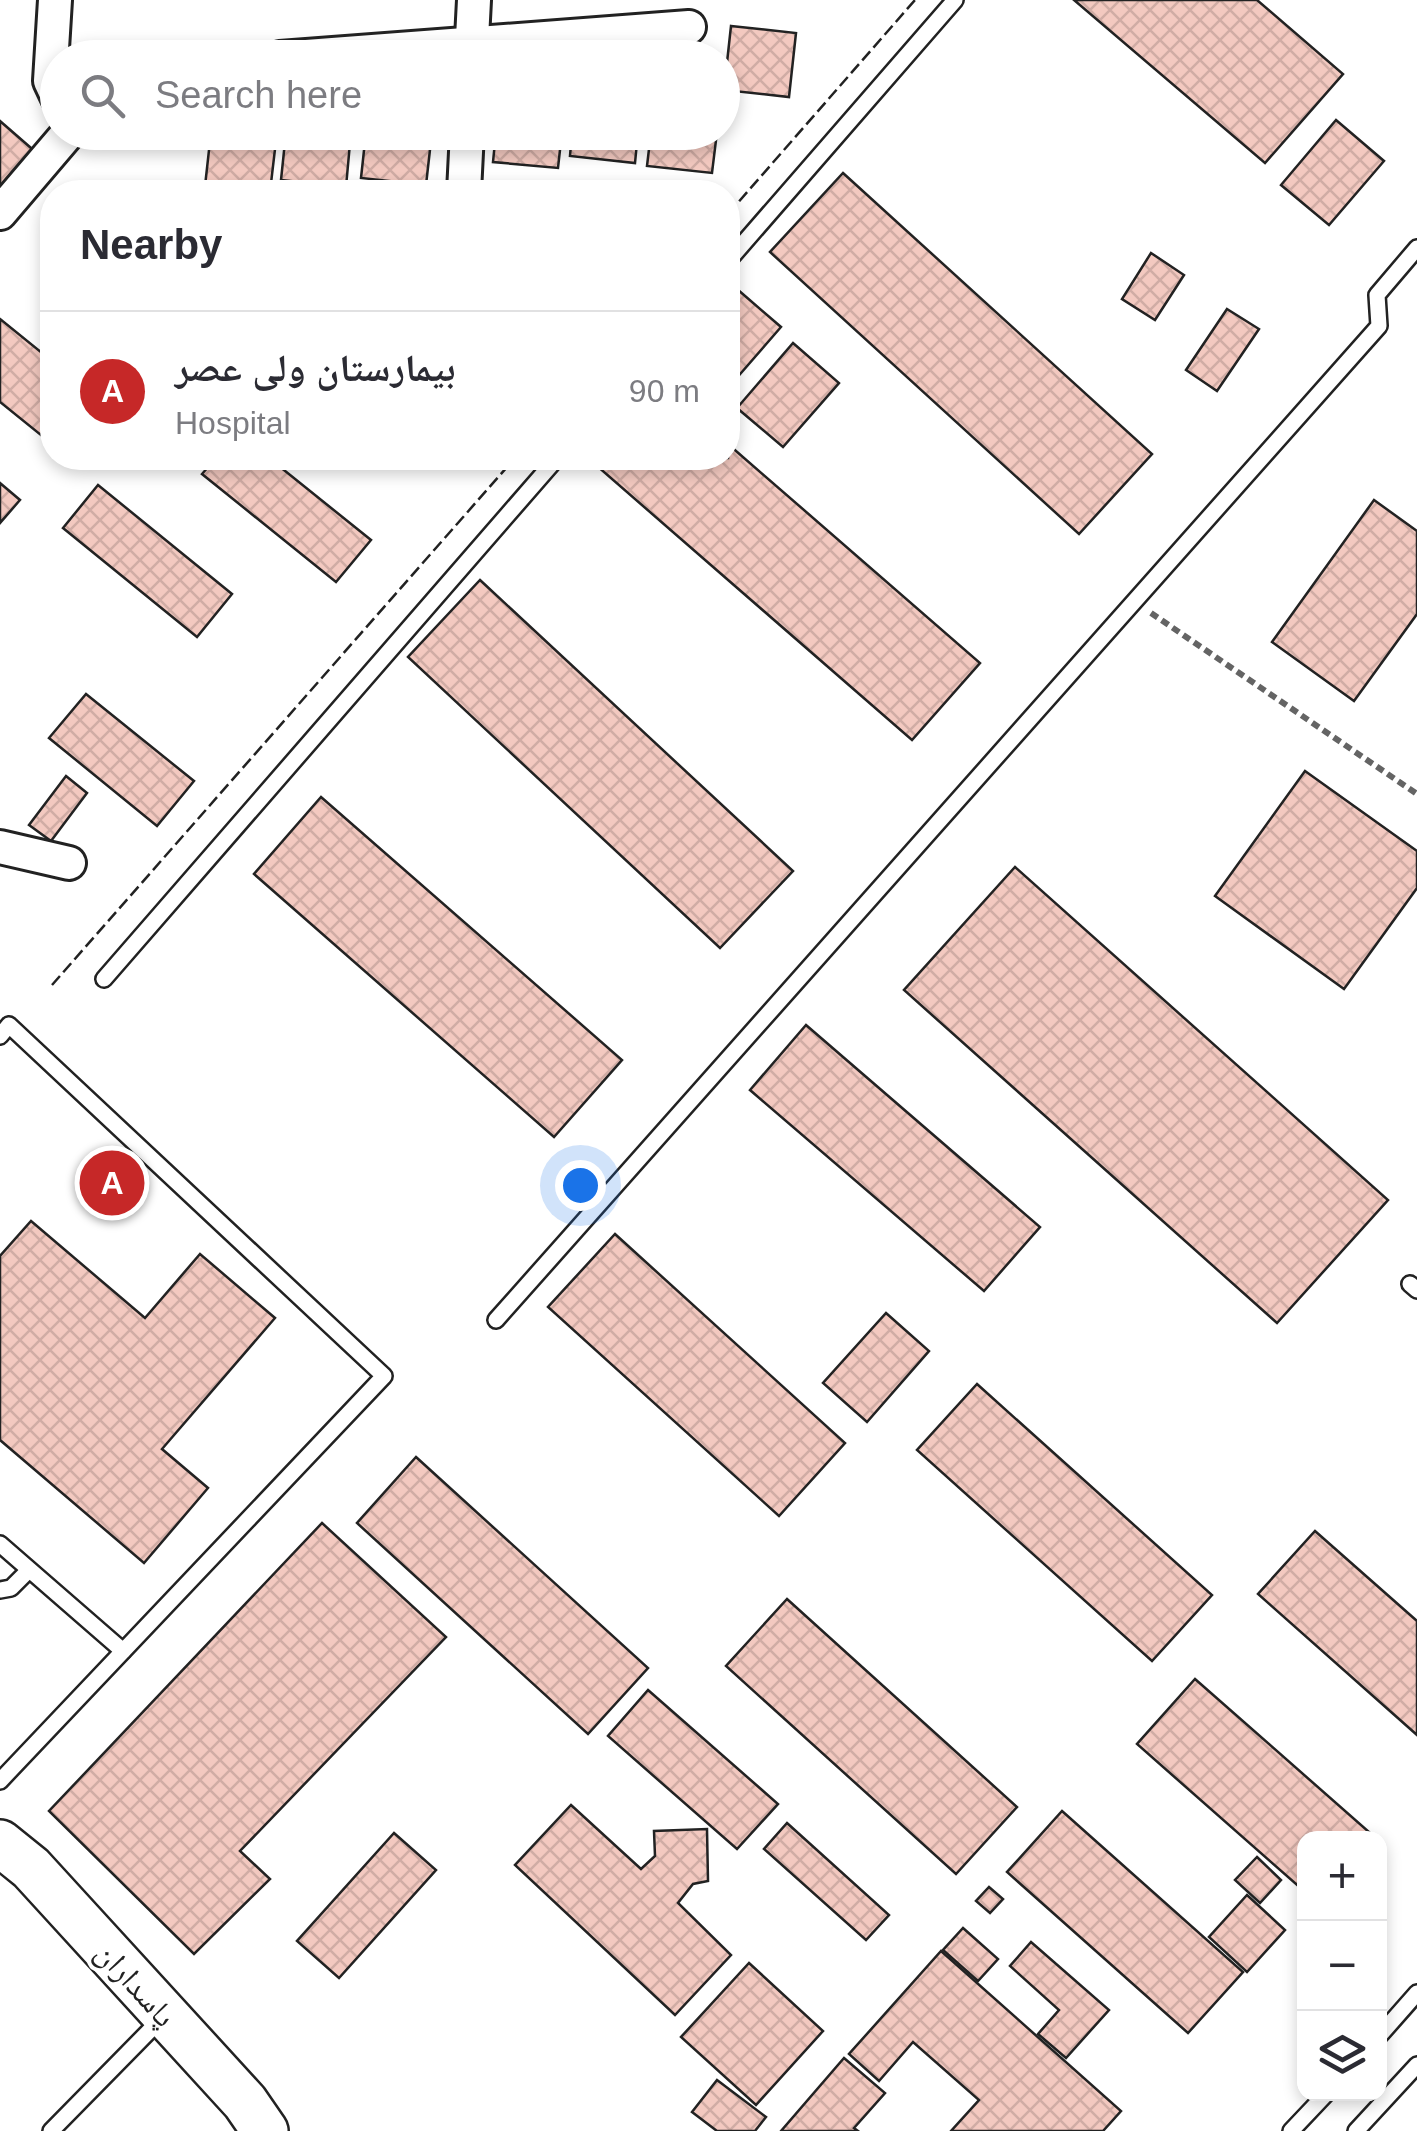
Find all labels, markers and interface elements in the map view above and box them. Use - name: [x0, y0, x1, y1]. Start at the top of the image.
- search box: [40, 40, 740, 150]
- icon: search: [75, 68, 130, 123]
- text: Search here: [155, 74, 362, 116]
- text: Nearby: [80, 221, 222, 268]
- text: بیمارستان ولی عصر: [175, 347, 456, 389]
- text: A: [101, 373, 124, 409]
- text: 90 m: [629, 373, 700, 409]
- text: Hospital: [175, 405, 291, 441]
- pin: A: [80, 1146, 144, 1220]
- your location: [555, 1160, 606, 1211]
- map controls: [1297, 1831, 1387, 2101]
- button: +: [1297, 1831, 1387, 1921]
- button: −: [1297, 1921, 1387, 2011]
- street label: پاسداران: [88, 1934, 183, 2035]
- button: layers: [1297, 2011, 1387, 2101]

